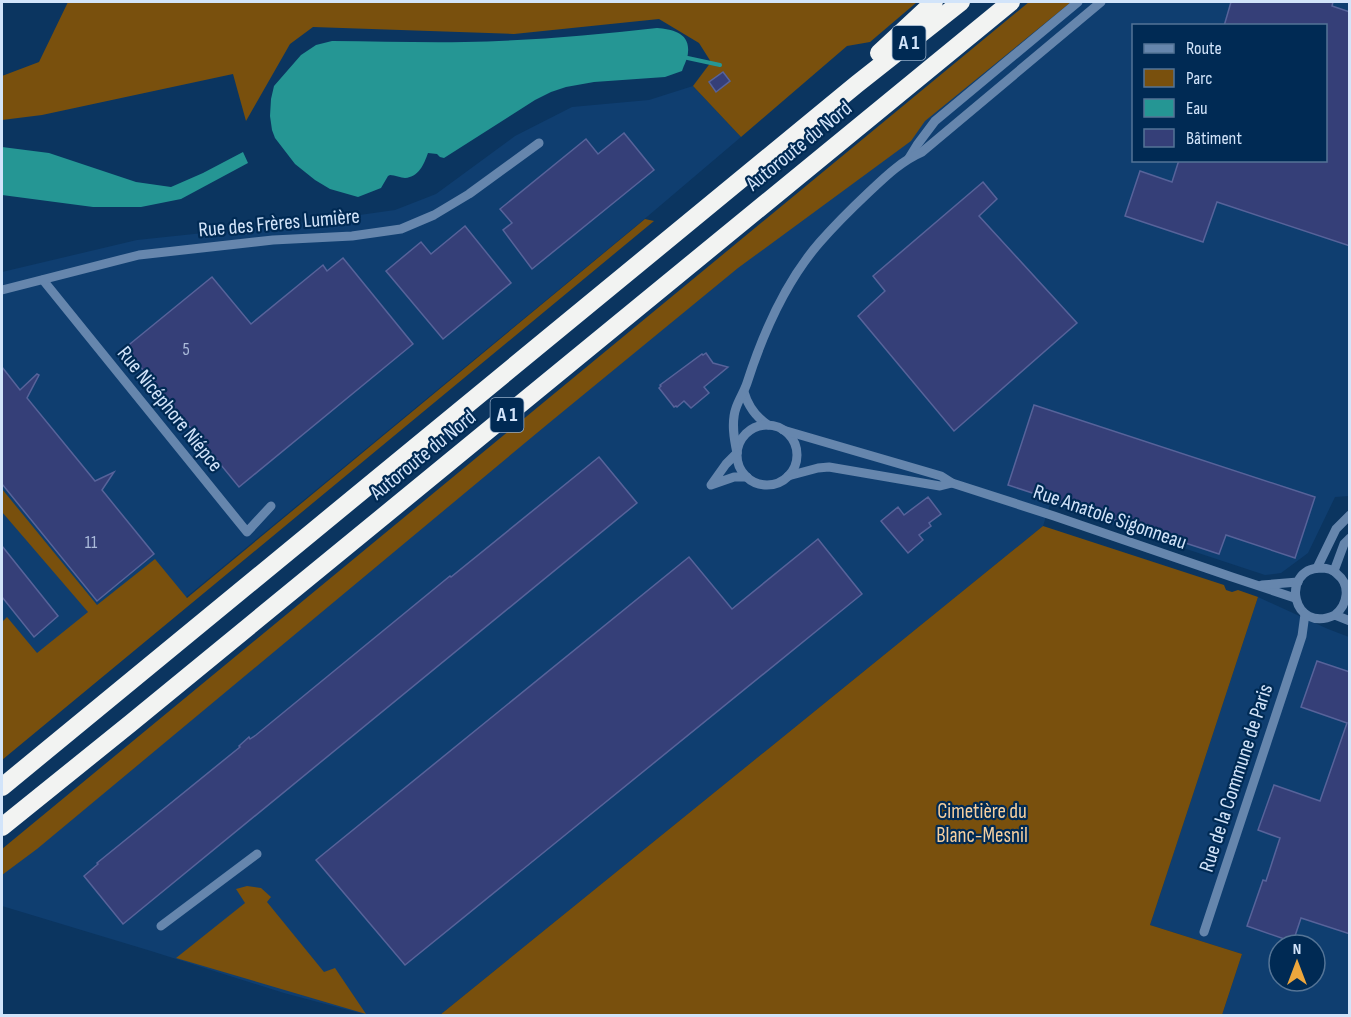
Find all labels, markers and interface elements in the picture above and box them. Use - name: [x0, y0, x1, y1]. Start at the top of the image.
- legend: [1132, 24, 1327, 162]
- road number: A 1: [892, 26, 926, 60]
- text: Route: [1186, 38, 1222, 59]
- text: Parc: [1186, 68, 1212, 89]
- street label: Autoroute du Nord: [740, 96, 857, 197]
- text: Eau: [1186, 98, 1208, 119]
- text: Bâtiment: [1186, 128, 1242, 149]
- street label: Rue des Frères Lumière: [197, 203, 361, 243]
- house number: 5: [182, 339, 190, 360]
- street label: Rue Nicéphore Niépce: [112, 341, 228, 477]
- road number: A 1: [490, 398, 524, 432]
- street label: Autoroute du Nord: [364, 405, 481, 506]
- street label: Rue Anatole Sigonneau: [1030, 479, 1190, 555]
- house number: 11: [85, 532, 98, 553]
- street label: Rue de la Commune de Paris: [1194, 681, 1278, 875]
- park label: Cimetière du Blanc-Mesnil: [936, 799, 1028, 848]
- north arrow: [1267, 933, 1327, 993]
- text: N: [1293, 940, 1301, 959]

